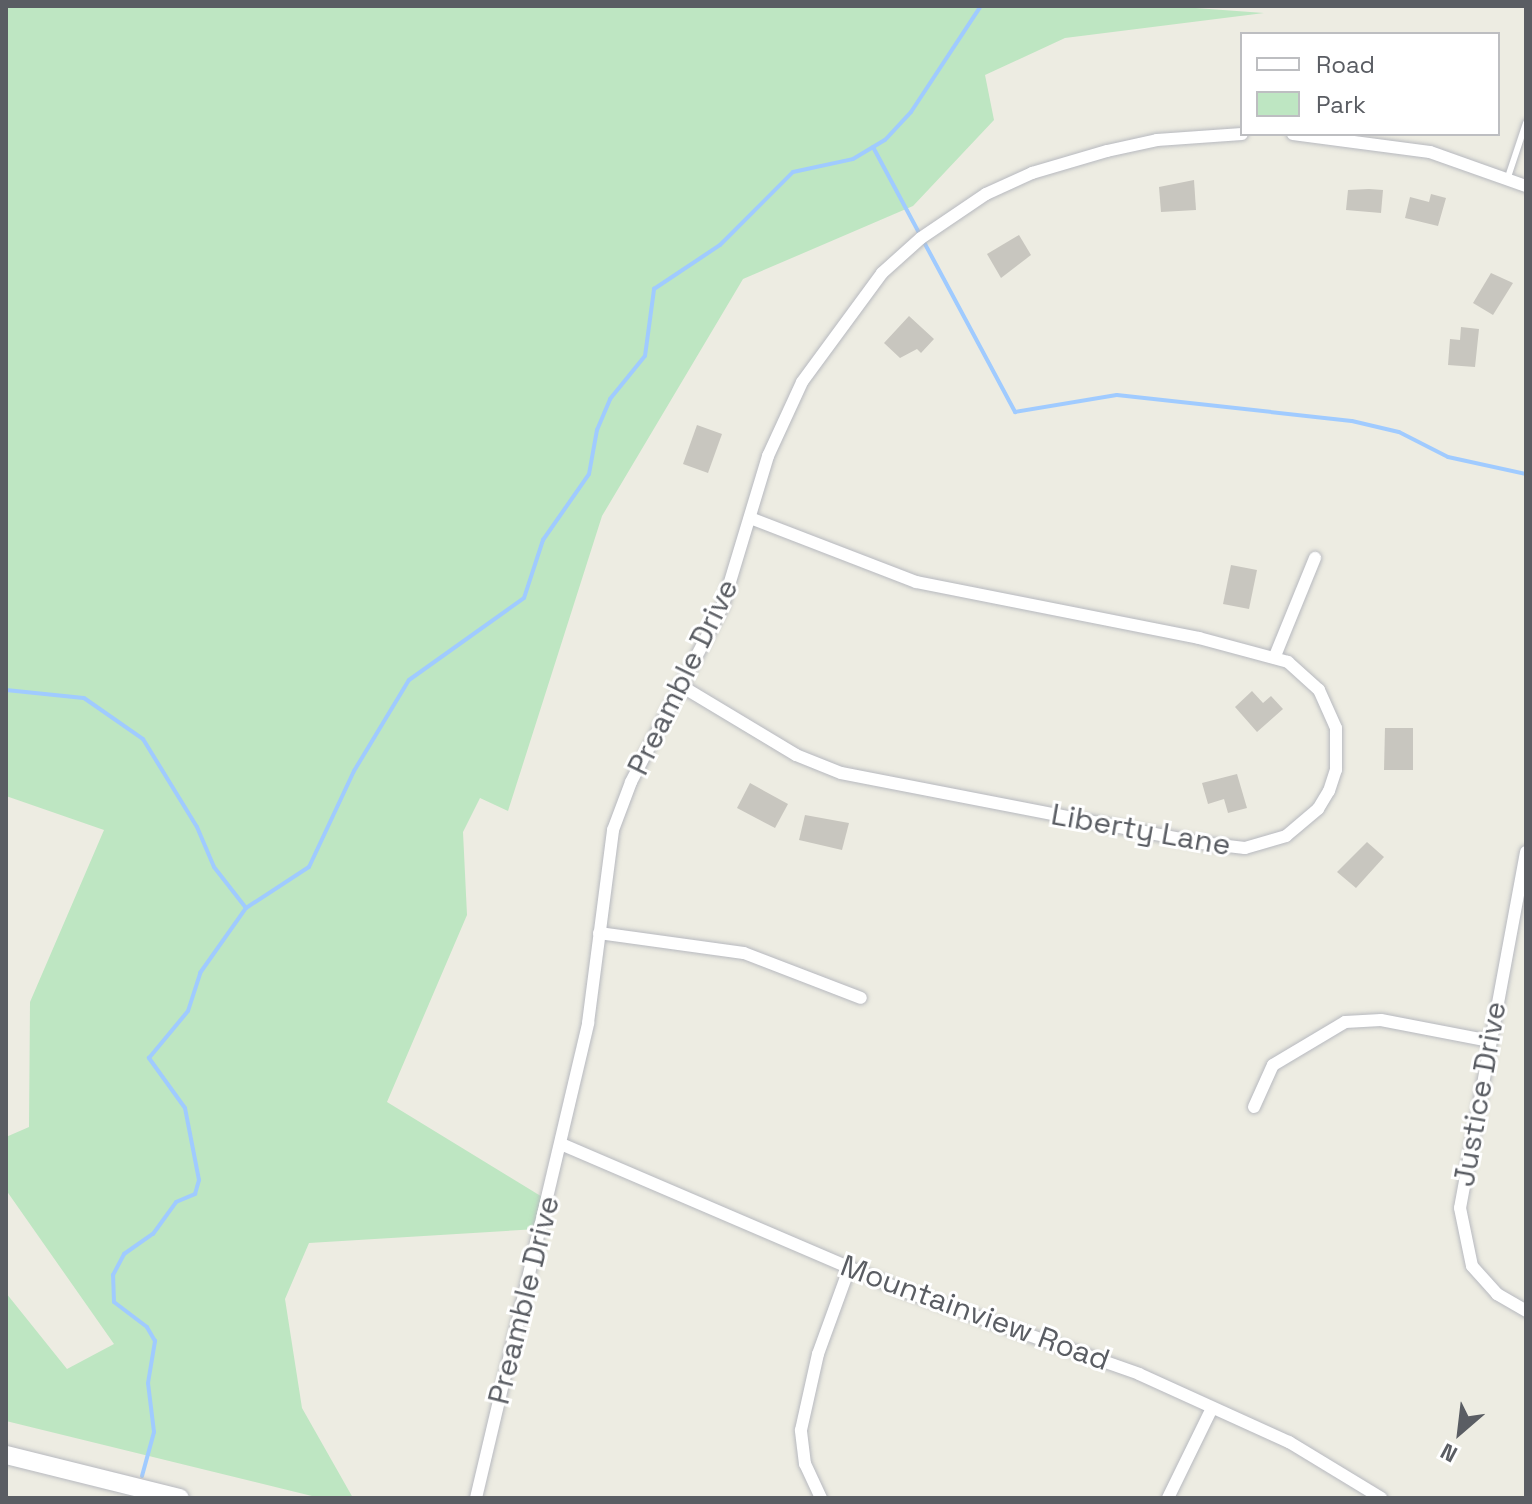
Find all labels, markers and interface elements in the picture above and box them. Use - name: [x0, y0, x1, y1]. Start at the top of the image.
- legend: [1240, 32, 1500, 136]
- text: Road: [1316, 49, 1375, 80]
- text: Park: [1316, 89, 1366, 120]
- street label: Preamble Drive: [620, 573, 746, 781]
- street label: Liberty Lane: [1048, 796, 1234, 864]
- street label: Justice Drive: [1446, 999, 1514, 1189]
- street label: Preamble Drive: [481, 1192, 567, 1408]
- street label: Mountainview Road: [836, 1248, 1114, 1378]
- north arrow: [1420, 1392, 1500, 1472]
- text: N: [1436, 1437, 1462, 1469]

